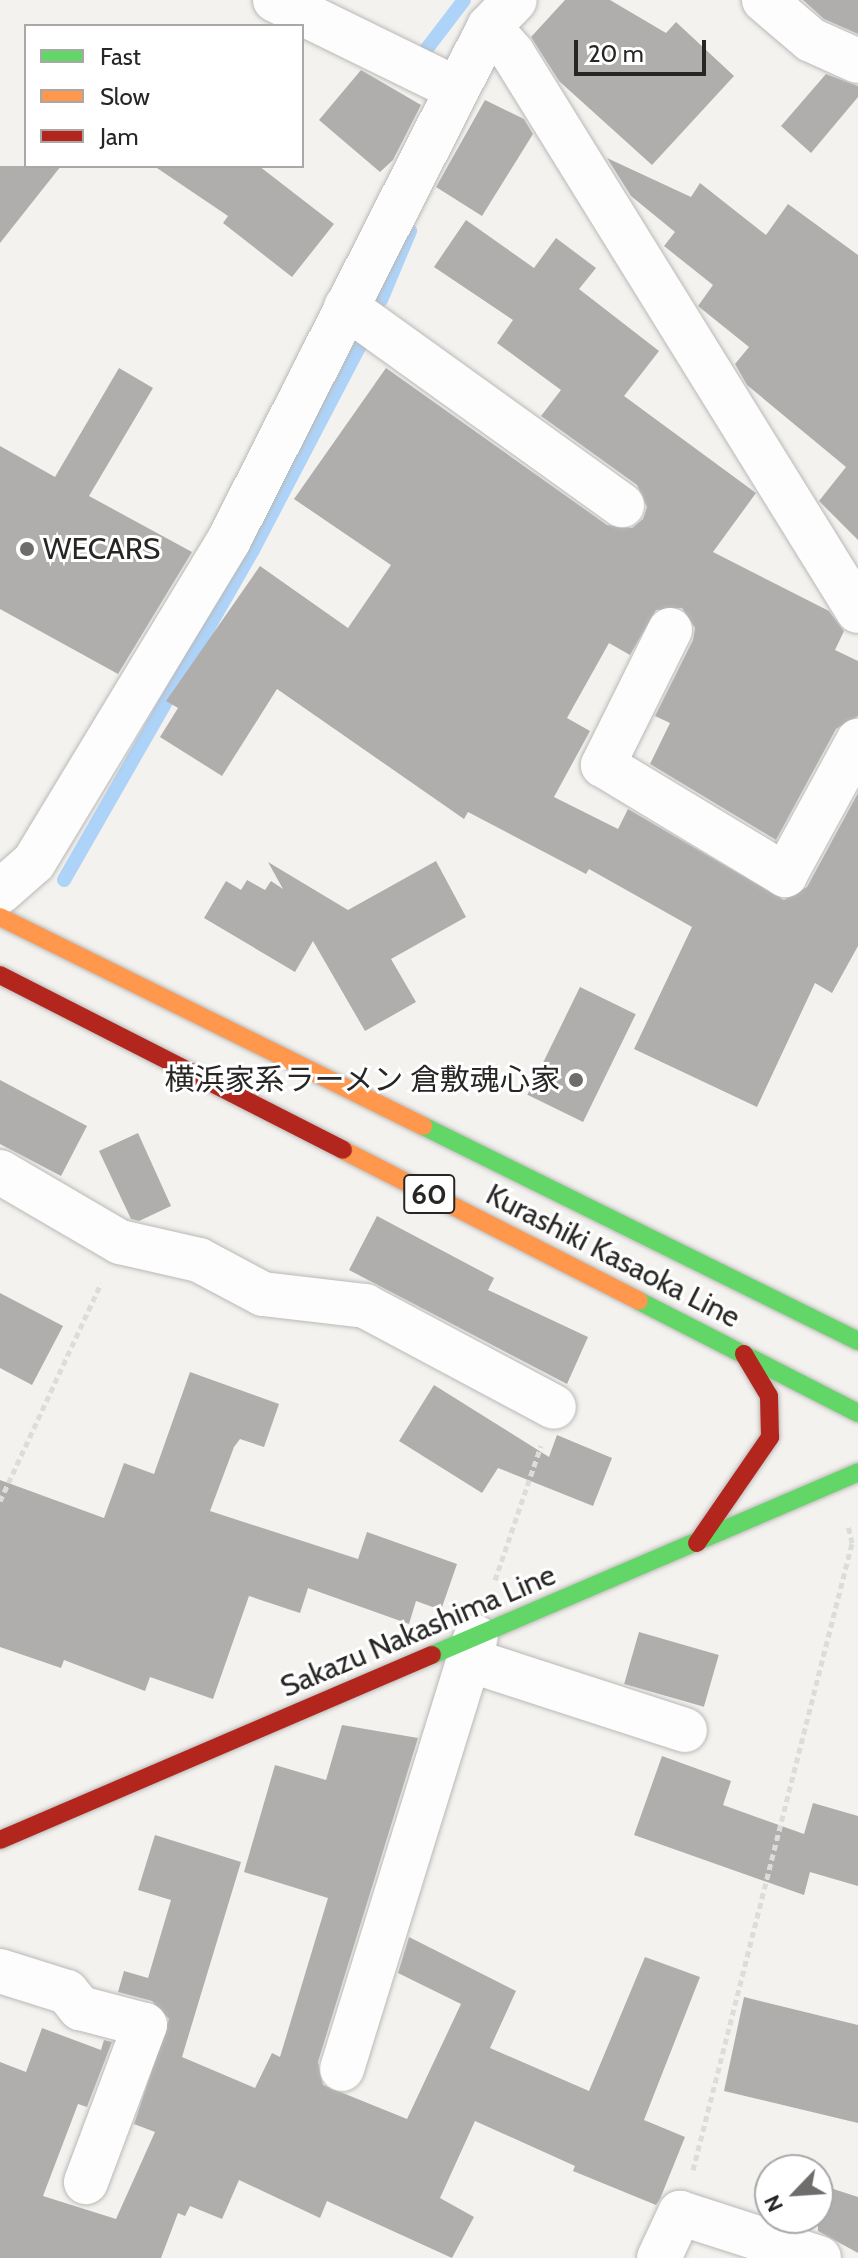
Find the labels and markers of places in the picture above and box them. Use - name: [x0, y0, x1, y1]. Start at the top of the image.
- place label: WECARS: [43, 531, 160, 567]
- marker: WECARS: [18, 540, 36, 558]
- place label: 横浜家系ラーメン 倉敷魂心家: [163, 1062, 560, 1098]
- marker: 横浜家系ラーメン 倉敷魂心家: [567, 1071, 585, 1089]

